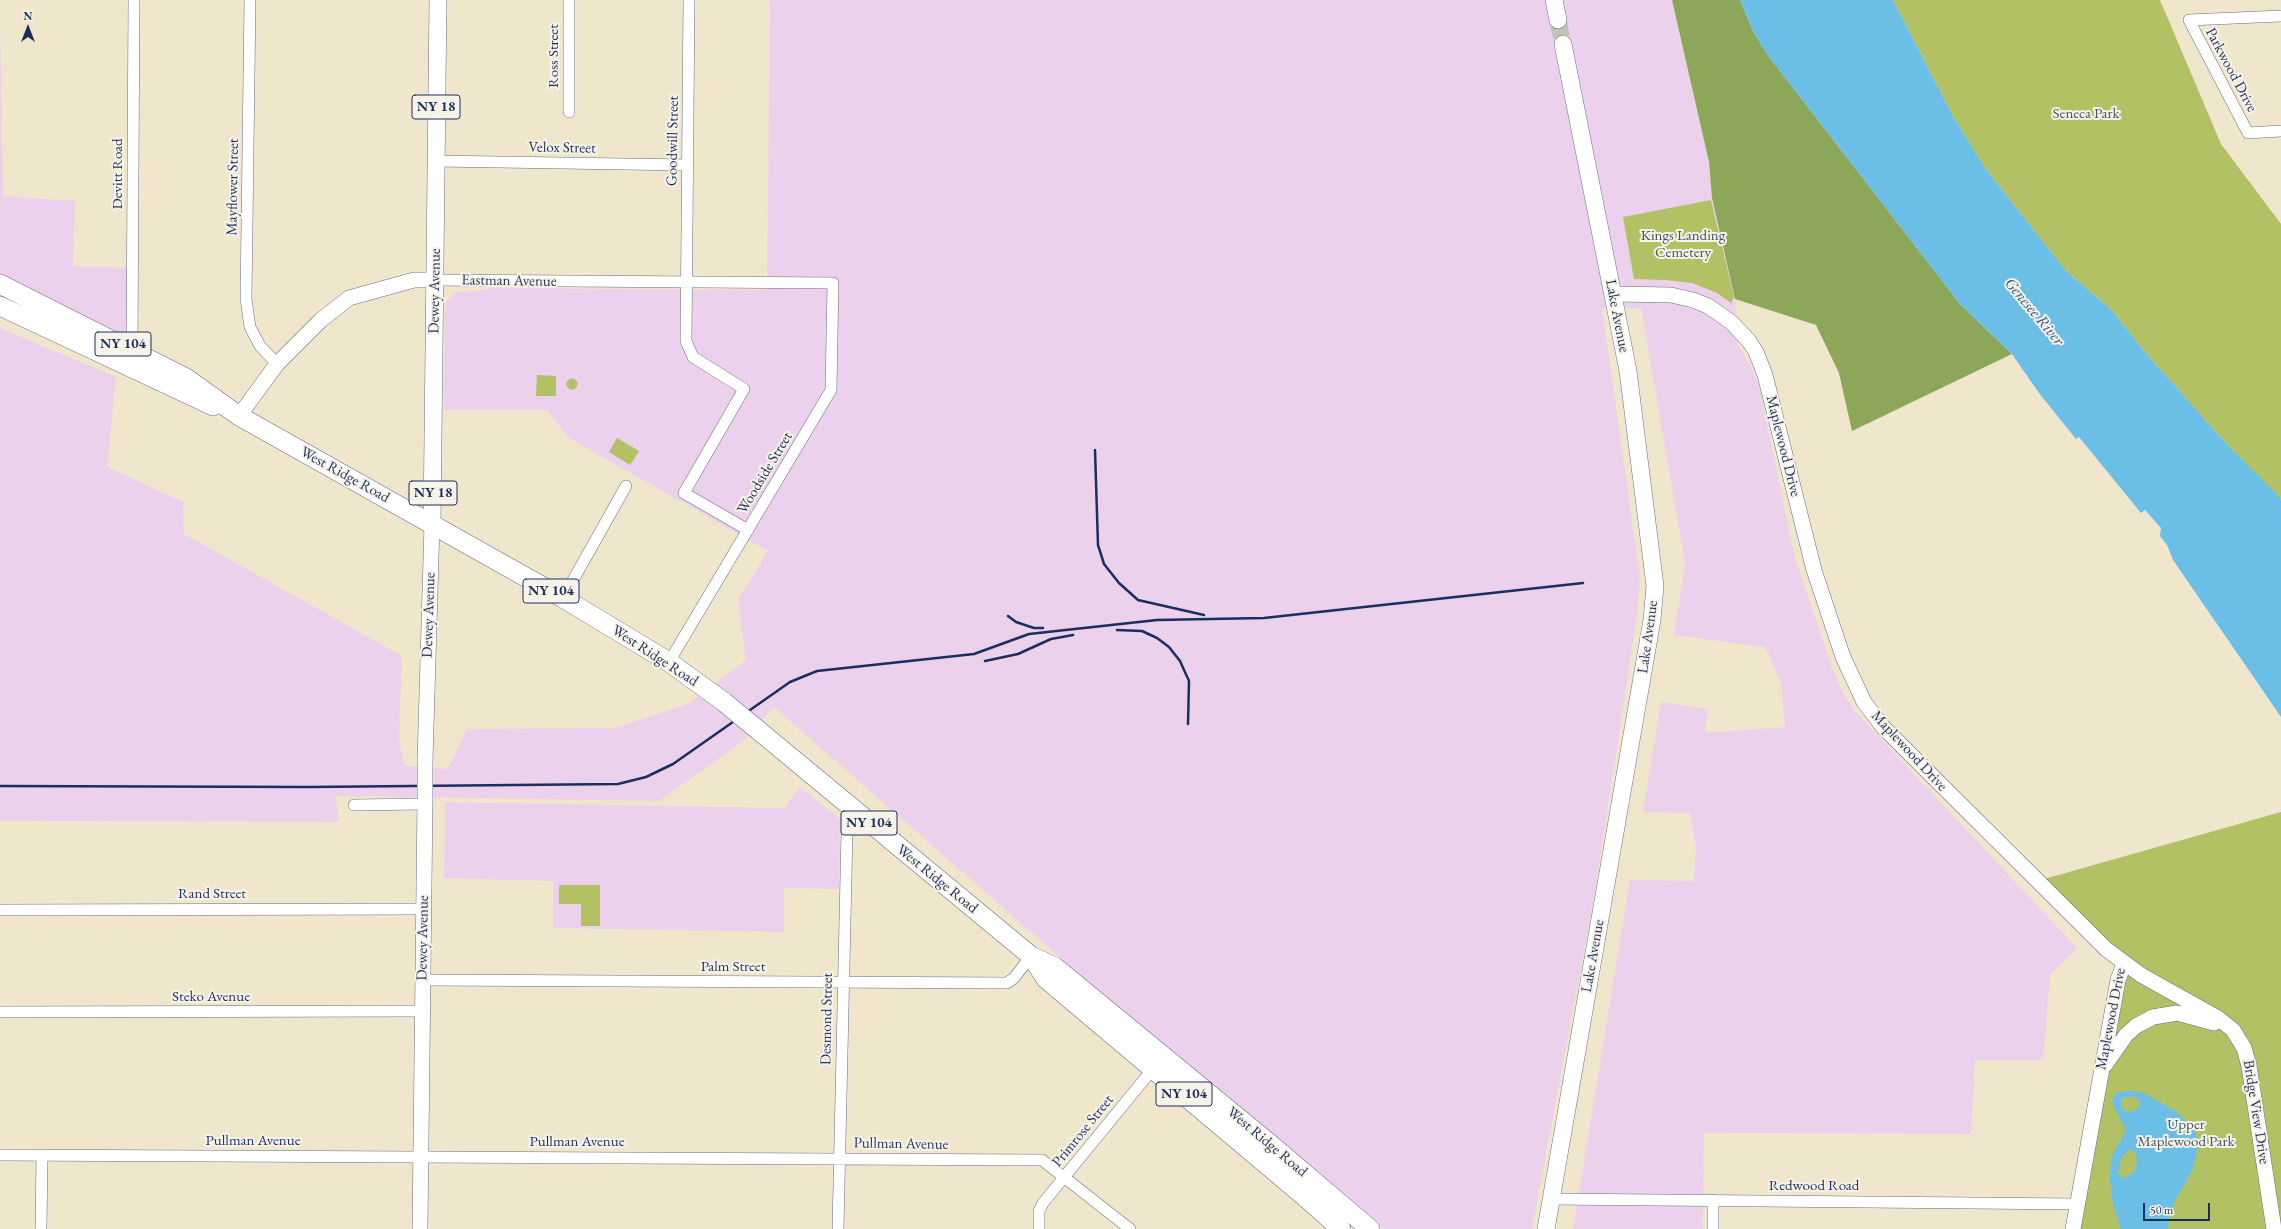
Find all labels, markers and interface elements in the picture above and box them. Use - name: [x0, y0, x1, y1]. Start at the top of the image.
- north arrow: [8, 8, 48, 48]
- text: N: [24, 9, 32, 23]
- street label: Ross Street: [545, 24, 563, 88]
- street label: Parkwood Drive: [2201, 25, 2261, 115]
- road number: NY 18: [412, 95, 460, 119]
- street label: Goodwill Street: [663, 96, 683, 186]
- park label: Seneca Park: [2053, 105, 2119, 123]
- street label: Devitt Road: [109, 138, 127, 210]
- street label: Mayflower Street: [223, 138, 243, 236]
- street label: Velox Street: [528, 138, 596, 158]
- park label: Kings Landing Cemetery: [1641, 227, 1725, 262]
- street label: Dewey Avenue: [425, 248, 445, 334]
- street label: Eastman Avenue: [461, 271, 557, 291]
- water label: Genesee River: [2000, 274, 2068, 350]
- street label: Lake Avenue: [1601, 278, 1633, 354]
- road number: NY 104: [95, 332, 151, 356]
- street label: Maplewood Drive: [1762, 394, 1804, 498]
- street label: Woodside Street: [733, 429, 797, 517]
- street label: West Ridge Road: [297, 443, 393, 507]
- road number: NY 18: [409, 481, 457, 505]
- street label: Dewey Avenue: [419, 572, 439, 658]
- road number: NY 104: [523, 579, 579, 603]
- street label: Lake Avenue: [1634, 599, 1662, 675]
- street label: West Ridge Road: [608, 621, 702, 691]
- street label: Maplewood Drive: [1867, 707, 1951, 795]
- road number: NY 104: [841, 811, 897, 835]
- street label: West Ridge Road: [893, 841, 981, 917]
- street label: Rand Street: [178, 885, 246, 903]
- street label: Dewey Avenue: [413, 895, 433, 981]
- street label: Lake Avenue: [1578, 918, 1608, 994]
- street label: Palm Street: [701, 958, 765, 976]
- street label: Maplewood Drive: [2092, 966, 2130, 1072]
- street label: Desmond Street: [817, 973, 837, 1065]
- street label: Steko Avenue: [172, 988, 250, 1006]
- street label: Bridge View Drive: [2239, 1059, 2273, 1165]
- road number: NY 104: [1156, 1082, 1212, 1106]
- street label: Primrose Street: [1048, 1091, 1118, 1171]
- street label: West Ridge Road: [1223, 1103, 1311, 1181]
- park label: Upper Maplewood Park: [2137, 1116, 2235, 1151]
- street label: Pullman Avenue: [205, 1132, 301, 1150]
- street label: Pullman Avenue: [529, 1133, 625, 1151]
- street label: Pullman Avenue: [853, 1134, 949, 1154]
- street label: Redwood Road: [1769, 1177, 1859, 1195]
- scale bar: [2145, 1195, 2212, 1221]
- text: 50 m: [2150, 1202, 2173, 1218]

